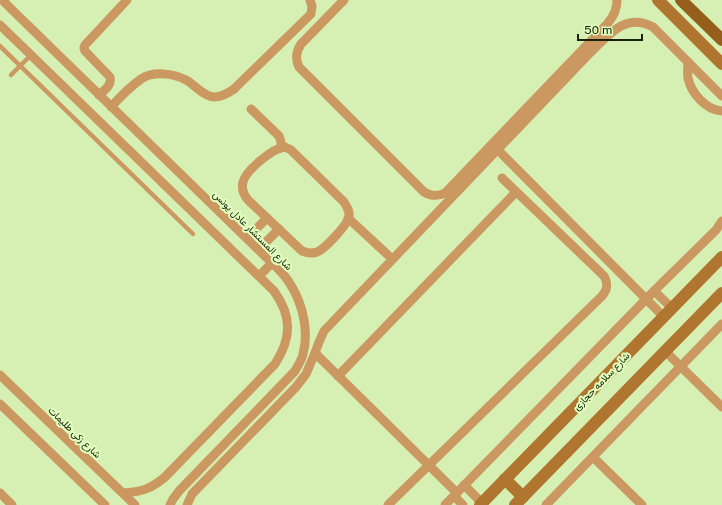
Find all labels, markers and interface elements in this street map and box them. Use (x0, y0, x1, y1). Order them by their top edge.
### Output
scale bar (578, 16, 642, 42)
text: 50 m (584, 23, 612, 37)
street label: شارع المستشار عادل يونس (210, 188, 295, 273)
street label: شارع سلامه حجازى (570, 349, 633, 413)
street label: شارع زكى طليمات (45, 404, 104, 461)

